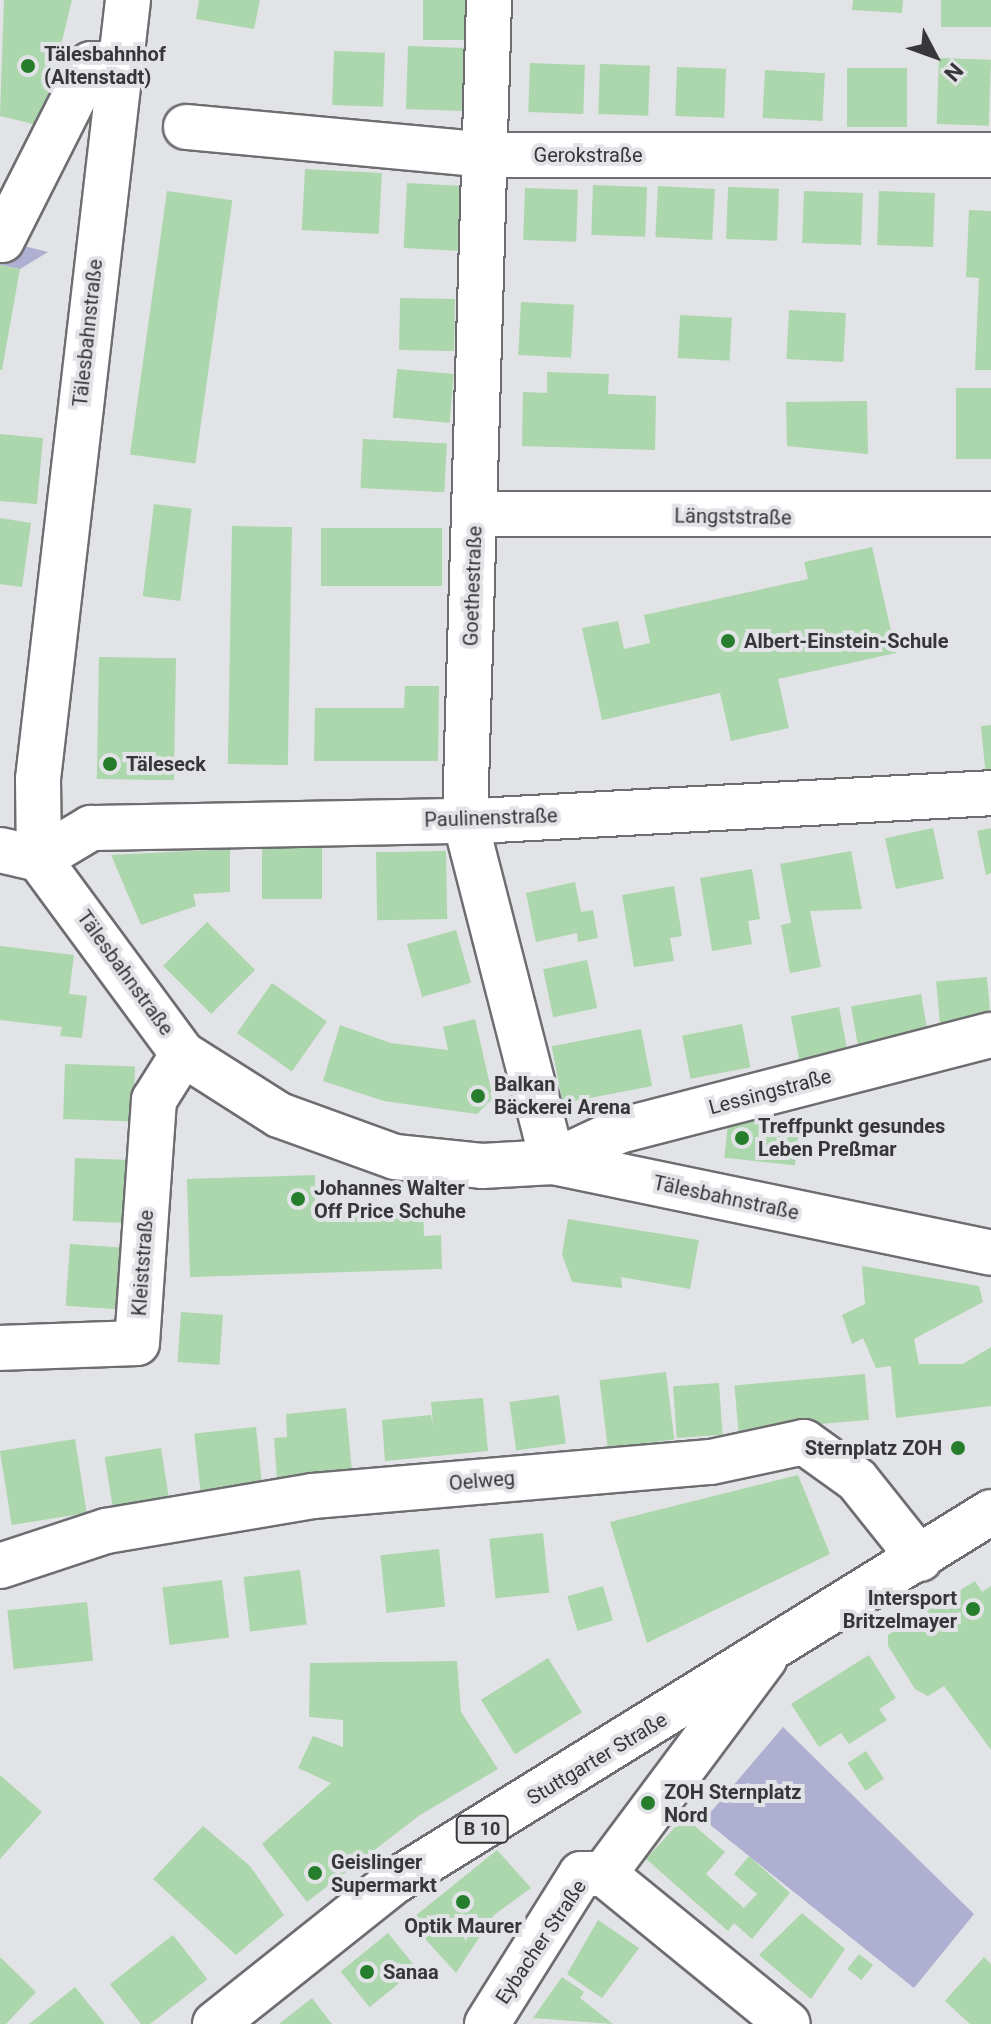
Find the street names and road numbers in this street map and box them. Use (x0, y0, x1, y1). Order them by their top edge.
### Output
street label: Gerokstraße (534, 143, 642, 167)
street label: Tälesbahnstraße (68, 258, 108, 408)
street label: Längststraße (674, 504, 792, 530)
street label: Goethestraße (459, 525, 487, 647)
street label: Paulinenstraße (424, 804, 558, 832)
street label: Tälesbahnstraße (72, 906, 178, 1040)
street label: Lessingstraße (706, 1064, 834, 1120)
street label: Tälesbahnstraße (651, 1171, 801, 1225)
street label: Kleiststraße (127, 1209, 159, 1317)
street label: Oelweg (448, 1466, 516, 1496)
street label: Stuttgarter Straße (523, 1708, 671, 1810)
road number: B 10 (454, 1815, 510, 1843)
street label: Eybacher Straße (491, 1875, 591, 2009)

